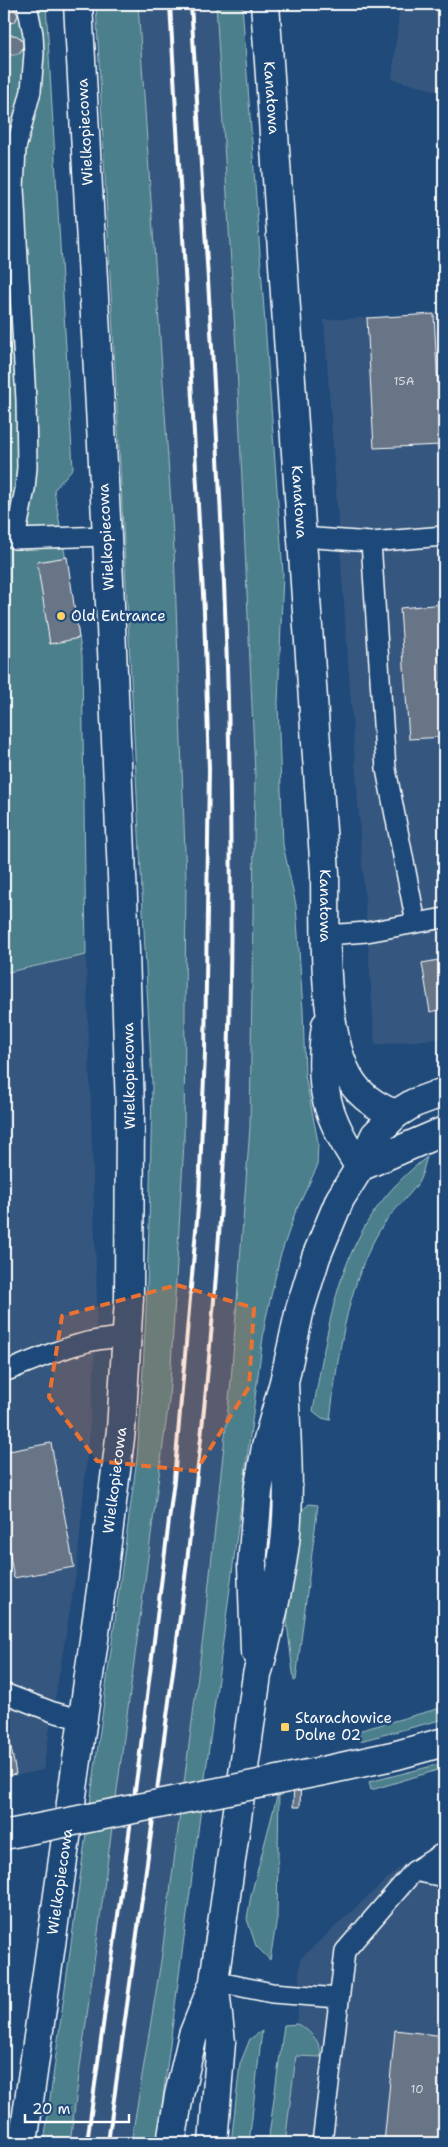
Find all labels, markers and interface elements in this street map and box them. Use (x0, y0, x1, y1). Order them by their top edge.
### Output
street label: Kanałowa (259, 61, 284, 136)
street label: Wielkopiecowa (72, 77, 98, 186)
house number: 15A (394, 373, 415, 389)
street label: Kanałowa (287, 465, 312, 540)
street label: Wielkopiecowa (93, 482, 119, 591)
place label: Old Entrance (71, 606, 166, 626)
marker: Old Entrance (55, 610, 67, 622)
street label: Kanałowa (315, 869, 336, 943)
street label: Wielkopiecowa (118, 1022, 140, 1130)
street label: Wielkopiecowa (98, 1425, 131, 1535)
place label: Starachowice Dolne 02 (295, 1708, 392, 1745)
marker: Starachowice Dolne 02 (279, 1721, 291, 1733)
street label: Wielkopiecowa (42, 1826, 77, 1936)
house number: 10 (410, 2081, 424, 2097)
scale bar (25, 2092, 129, 2124)
text: 20 m (32, 2099, 71, 2119)

